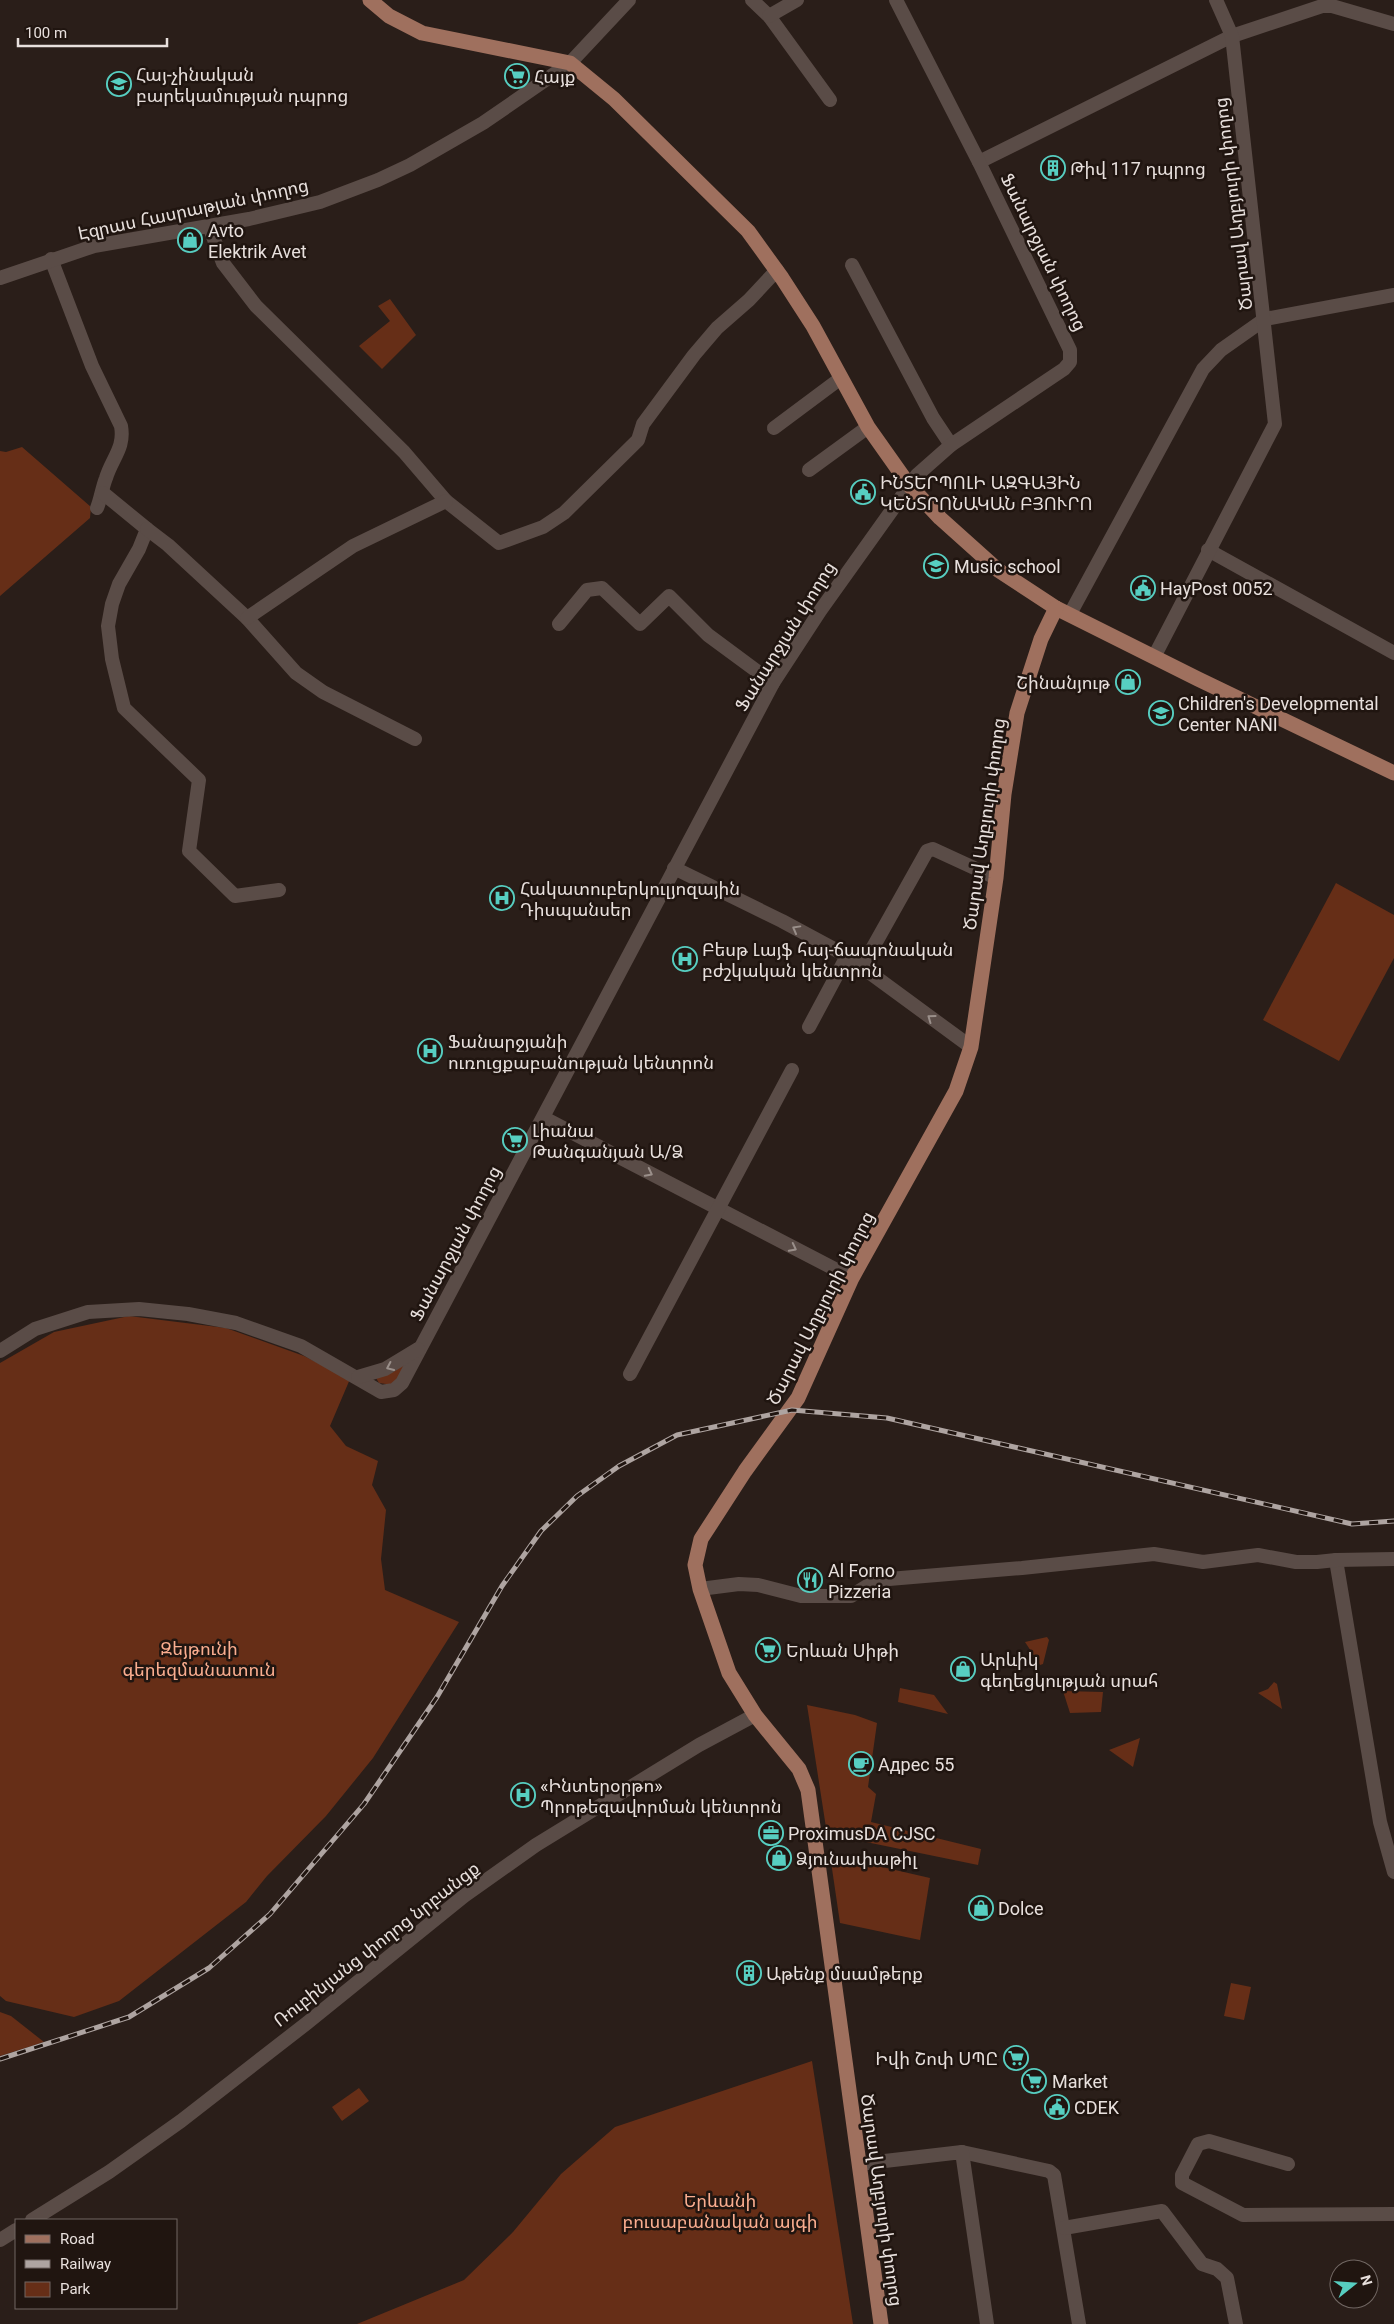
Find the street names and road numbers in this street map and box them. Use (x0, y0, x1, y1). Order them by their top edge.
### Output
street label: Ծարավ Աղբյուրի փողոց (1210, 96, 1256, 312)
street label: Ֆանարջյան փողոց (997, 170, 1091, 334)
street label: Էզրաս Հասրաթյան փողոց (76, 174, 310, 244)
street label: Ֆանարջյան փողոց (730, 557, 840, 715)
street label: Ծարավ Աղբյուրի փողոց (959, 716, 1009, 932)
street label: Ֆանարջյան փողոց (405, 1162, 505, 1324)
street label: Ծարավ Աղբյուրի փողոց (762, 1208, 878, 1408)
street label: Ռուբինյանց փողոց նրբանցք (269, 1857, 483, 2031)
street label: Ծարավ Աղբյուրի փողոց (857, 2092, 907, 2308)

